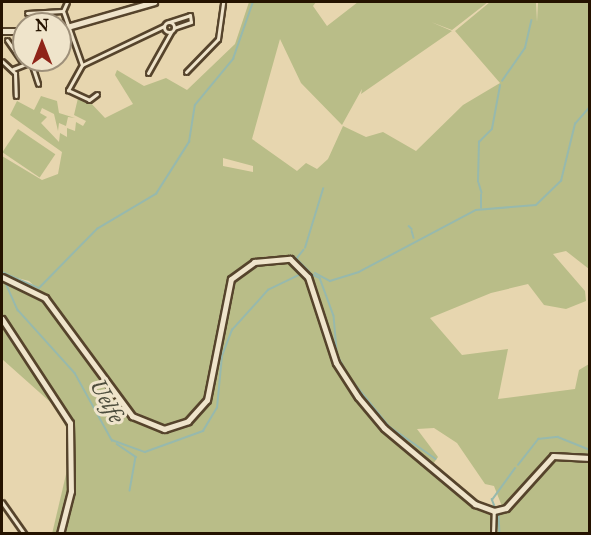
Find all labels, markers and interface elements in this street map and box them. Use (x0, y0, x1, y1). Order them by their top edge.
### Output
north arrow (12, 12, 72, 72)
text: N (35, 16, 49, 35)
water label: Uelfe (84, 374, 130, 428)

